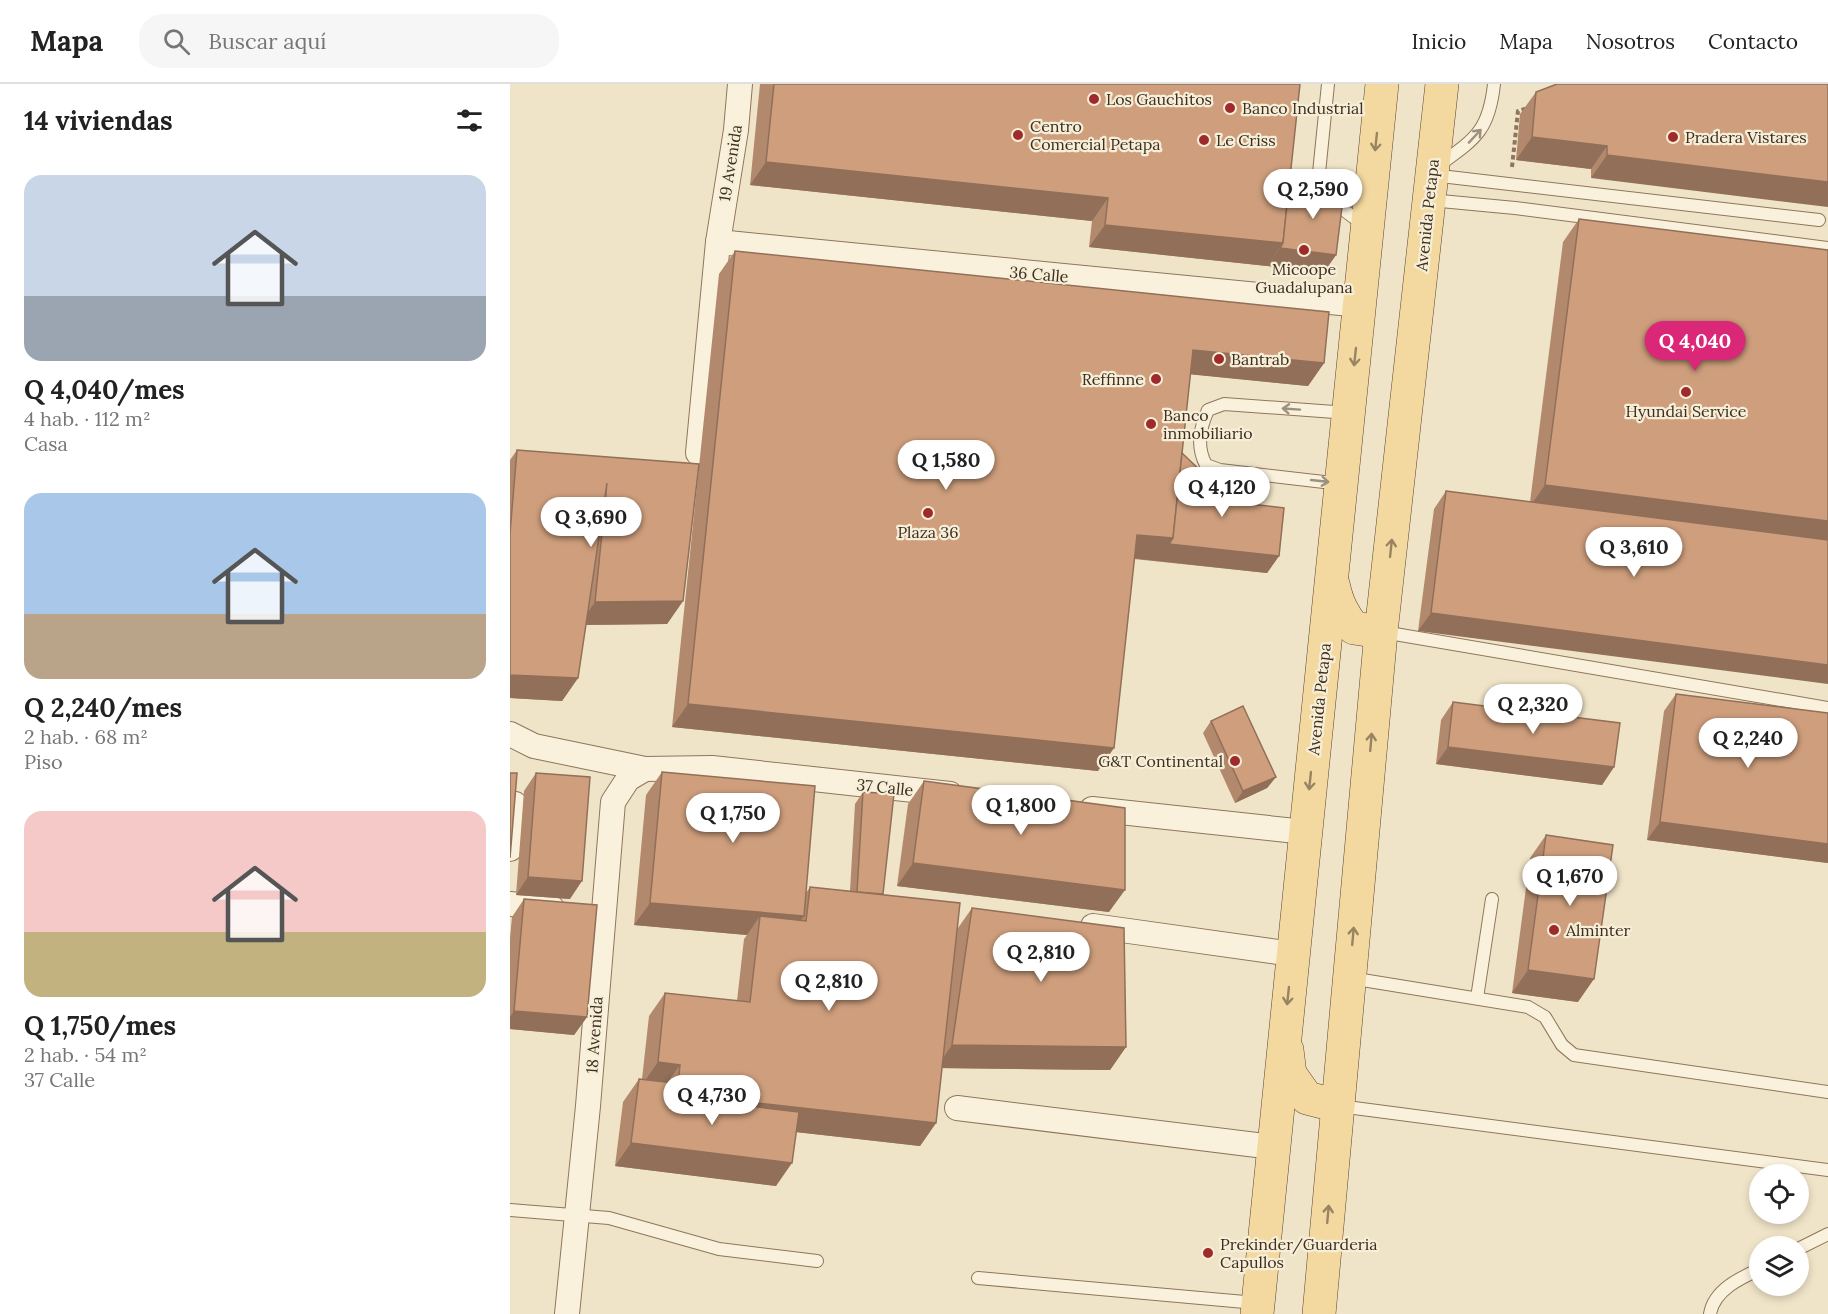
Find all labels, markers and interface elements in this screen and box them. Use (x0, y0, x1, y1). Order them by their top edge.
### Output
search box (139, 14, 559, 68)
text: Mapa (30, 23, 103, 59)
icon: search (160, 25, 193, 58)
text: Buscar aquí (208, 27, 327, 55)
text: Inicio (1411, 28, 1466, 55)
text: Mapa (1499, 28, 1553, 55)
text: Nosotros (1586, 28, 1675, 55)
text: Contacto (1708, 28, 1798, 55)
place label: Los Gauchitos (1106, 89, 1212, 109)
marker: Los Gauchitos (1087, 92, 1101, 106)
place label: Banco Industrial (1242, 98, 1364, 118)
marker: Banco Industrial (1223, 101, 1237, 115)
text: 14 viviendas (24, 104, 173, 137)
icon: filters (453, 104, 486, 137)
place label: Centro Comercial Petapa (1030, 116, 1161, 154)
street label: 19 Avenida (714, 123, 746, 203)
place label: Pradera Vistares (1685, 127, 1807, 147)
marker: Centro Comercial Petapa (1011, 128, 1025, 142)
one-way arrow (1468, 128, 1482, 143)
place label: Le Criss (1216, 130, 1276, 150)
marker: Pradera Vistares (1666, 130, 1680, 144)
one-way arrow (1370, 132, 1381, 152)
marker: Le Criss (1197, 133, 1211, 147)
street label: Avenida Petapa (1411, 158, 1443, 273)
pin: Q 2,590 (1258, 169, 1368, 220)
text: Q 2,590 (1277, 176, 1349, 201)
icon: home (201, 214, 309, 322)
marker: Micoope Guadalupana (1297, 243, 1311, 257)
place label: Micoope Guadalupana (1255, 259, 1353, 297)
street label: 36 Calle (1009, 261, 1070, 287)
pin: Q 4,040 (1640, 321, 1750, 372)
text: Q 4,040 (1659, 328, 1731, 353)
one-way arrow (1349, 347, 1360, 367)
place label: Bantrab (1231, 349, 1289, 369)
marker: Bantrab (1212, 352, 1226, 366)
place label: Reffinne (1082, 369, 1144, 389)
marker: Reffinne (1149, 372, 1163, 386)
text: Q 4,040/mes (24, 373, 185, 406)
marker: Hyundai Service (1679, 385, 1693, 399)
place label: Hyundai Service (1626, 401, 1747, 421)
one-way arrow (1281, 403, 1301, 414)
place label: Banco inmobiliario (1163, 405, 1253, 443)
text: 4 hab. · 112 m² (24, 406, 151, 431)
marker: Banco inmobiliario (1144, 417, 1158, 431)
text: Casa (24, 431, 68, 456)
pin: Q 1,580 (891, 440, 1001, 491)
text: Q 1,580 (912, 447, 980, 472)
pin: Q 4,120 (1167, 467, 1277, 518)
text: Q 4,120 (1188, 474, 1256, 499)
one-way arrow (1310, 476, 1330, 487)
pin: Q 3,690 (536, 497, 646, 548)
text: Q 3,690 (555, 504, 627, 529)
marker: Plaza 36 (921, 506, 935, 520)
place label: Plaza 36 (897, 522, 959, 542)
pin: Q 3,610 (1579, 527, 1689, 578)
icon: home (201, 532, 309, 640)
text: Q 3,610 (1599, 534, 1669, 559)
one-way arrow (1385, 538, 1396, 558)
street label: Avenida Petapa (1303, 642, 1335, 757)
pin: Q 2,320 (1478, 684, 1588, 735)
text: Q 2,240/mes (24, 691, 182, 724)
text: Q 2,320 (1498, 691, 1568, 716)
pin: Q 2,240 (1693, 718, 1803, 769)
text: 2 hab. · 68 m² (24, 724, 148, 749)
text: Q 2,240 (1713, 725, 1783, 750)
one-way arrow (1366, 732, 1377, 752)
text: Piso (24, 749, 63, 774)
place label: G&T Continental (1098, 751, 1223, 771)
marker: G&T Continental (1228, 754, 1242, 768)
one-way arrow (1304, 770, 1315, 790)
street label: 37 Calle (856, 774, 915, 800)
pin: Q 1,800 (966, 785, 1076, 836)
text: Q 1,800 (986, 792, 1056, 817)
pin: Q 1,750 (678, 793, 788, 844)
text: Q 1,750 (700, 800, 766, 825)
icon: home (201, 850, 309, 958)
pin: Q 1,670 (1515, 856, 1625, 907)
text: Q 1,670 (1536, 863, 1604, 888)
place label: Alminter (1565, 920, 1631, 940)
marker: Alminter (1547, 923, 1561, 937)
one-way arrow (1348, 927, 1359, 947)
pin: Q 2,810 (986, 932, 1096, 983)
text: Q 2,810 (1007, 939, 1075, 964)
pin: Q 2,810 (774, 961, 884, 1012)
text: Q 2,810 (795, 968, 863, 993)
one-way arrow (1283, 985, 1294, 1005)
street label: 18 Avenida (581, 996, 607, 1074)
text: Q 1,750/mes (24, 1009, 176, 1042)
text: 2 hab. · 54 m² (24, 1042, 147, 1067)
text: 37 Calle (24, 1067, 95, 1092)
pin: Q 4,730 (657, 1075, 767, 1126)
text: Q 4,730 (677, 1082, 747, 1107)
map controls (1749, 1164, 1809, 1296)
button: locate (1749, 1164, 1809, 1224)
one-way arrow (1323, 1204, 1334, 1224)
place label: Prekinder/Guarderia Capullos (1220, 1234, 1378, 1272)
button: layers (1749, 1236, 1809, 1296)
marker: Prekinder/Guarderia Capullos (1201, 1246, 1215, 1260)

